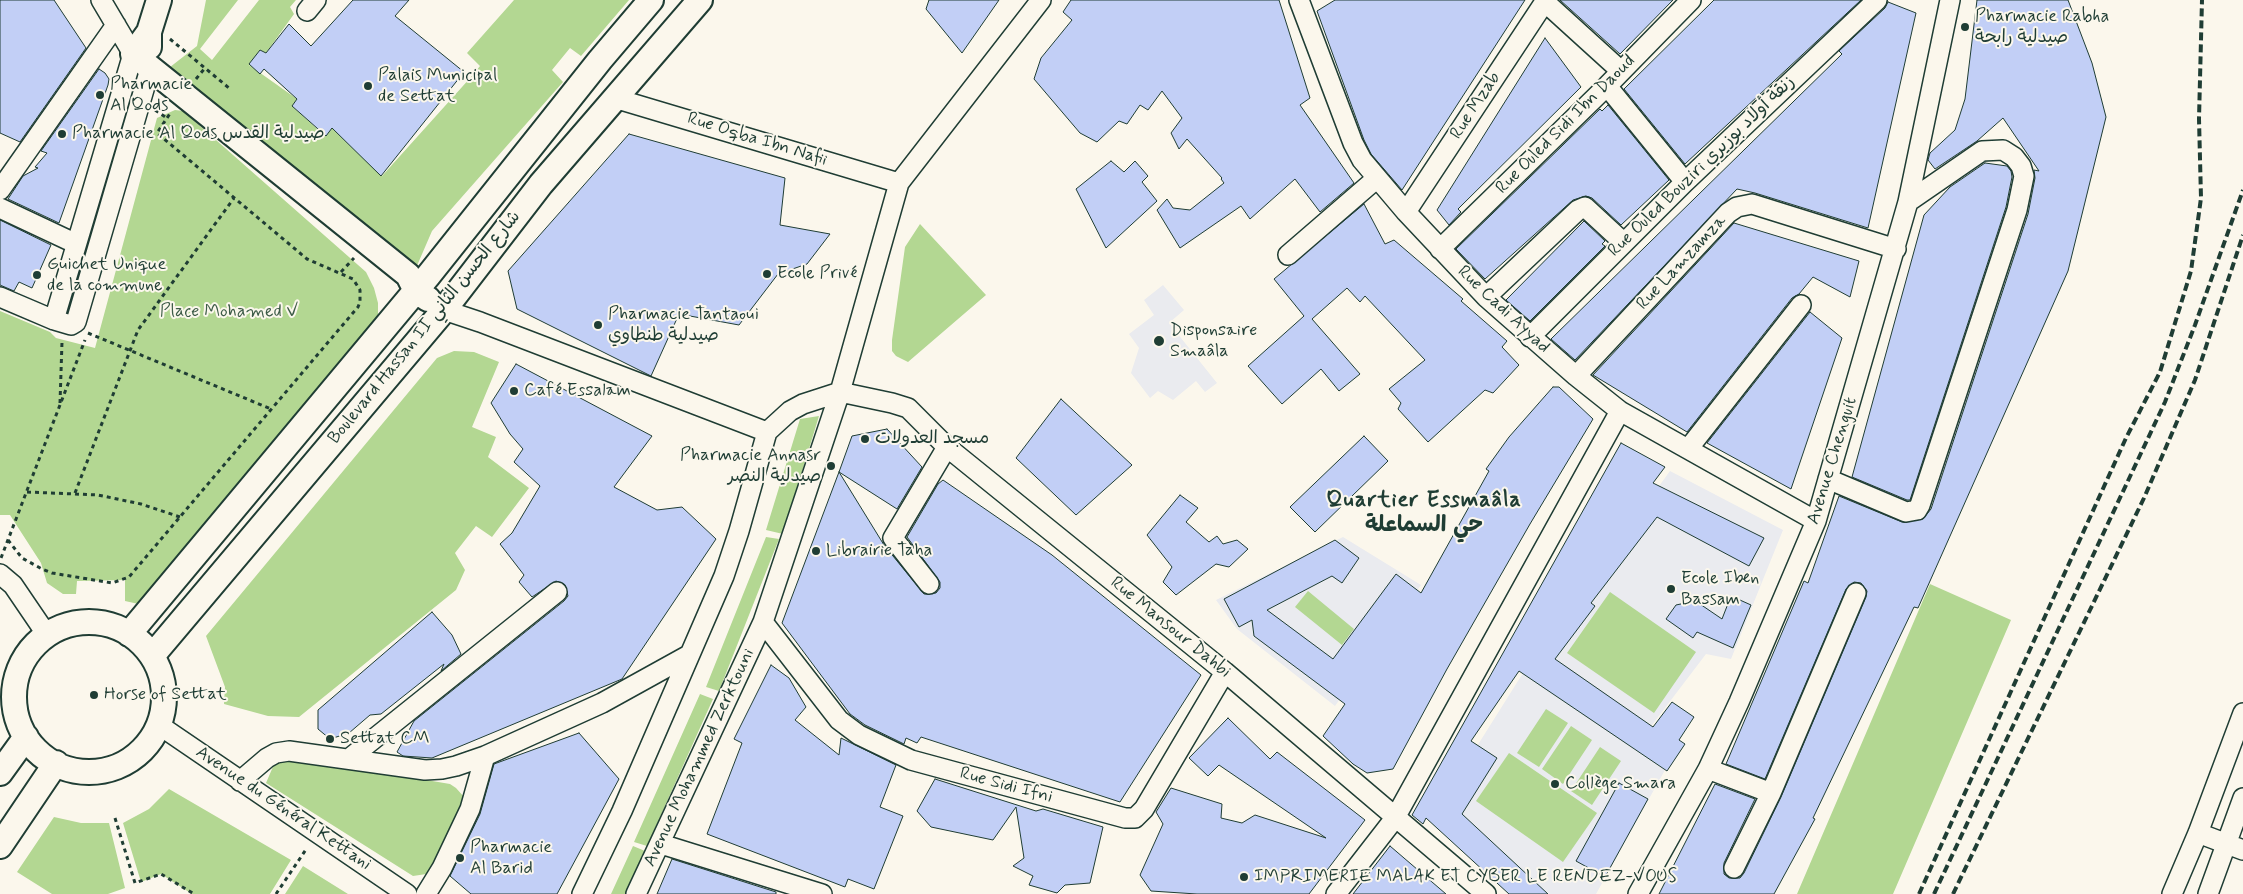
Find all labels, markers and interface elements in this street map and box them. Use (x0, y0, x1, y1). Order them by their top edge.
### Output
place label: Pharmacie Rabha صيدلية رابحة (1975, 6, 2109, 48)
marker: Pharmacie Rabha صيدلية رابحة (1959, 21, 1971, 33)
street label: Rue Ouled Sidi Ibn Daoud (1492, 51, 1640, 199)
place label: Palais Municipal de Settat (378, 65, 497, 108)
street label: Rue Mzab (1446, 68, 1506, 144)
street label: Rue Ouled Bouziri زنقة أولاد بوزيري (1604, 72, 1800, 262)
place label: Pharmacie Al Qods (110, 74, 192, 116)
marker: Palais Municipal de Settat (362, 80, 374, 92)
marker: Pharmacie Al Qods (94, 89, 106, 101)
street label: Rue Oqba Ibn Nafii (684, 108, 830, 172)
place label: Pharmacie Al Qods صيدلية القدس (72, 123, 325, 145)
marker: Pharmacie Al Qods صيدلية القدس (56, 128, 68, 140)
street label: Boulevard Hassan II شارع الحسن الثاني (324, 207, 526, 449)
street label: Rue Lamzamza (1633, 211, 1731, 315)
place label: Guichet Unique de la commune (47, 254, 166, 296)
street label: Rue Cadi Ayyad (1452, 262, 1554, 358)
place label: Ecole Privé (777, 263, 857, 285)
marker: Ecole Privé (761, 268, 773, 280)
marker: Guichet Unique de la commune (31, 269, 43, 281)
park label: Place Mohamed V (160, 301, 298, 323)
place label: Pharmacie Tantaoui صيدلية طنطاوي (608, 304, 759, 346)
marker: Pharmacie Tantaoui صيدلية طنطاوي (592, 319, 604, 331)
place label: Disponsaire Smaâla (1170, 320, 1257, 362)
marker: Disponsaire Smaâla (1152, 334, 1166, 348)
place label: Café Essalam (524, 380, 631, 402)
marker: Café Essalam (508, 385, 520, 397)
street label: Avenue Chenguit (1803, 395, 1863, 527)
place label: مسجد العدولات (875, 428, 989, 450)
marker: مسجد العدولات (859, 433, 871, 445)
place label: Pharmacie Annasr صيدلية النصر (680, 445, 821, 488)
marker: Pharmacie Annasr صيدلية النصر (825, 460, 837, 472)
district label: Quartier Essmaâla حي السماعلة (1323, 488, 1525, 540)
place label: Librairie Taha (826, 540, 932, 562)
marker: Librairie Taha (810, 545, 822, 557)
place label: Ecole Iben Bassam (1681, 568, 1759, 610)
street label: Rue Mansour Dahbi (1105, 573, 1235, 683)
marker: Ecole Iben Bassam (1665, 583, 1677, 595)
street label: Avenue Mohammed Zerktouni (640, 645, 760, 871)
place label: Horse of Settat (104, 684, 227, 706)
marker: Horse of Settat (88, 689, 100, 701)
place label: Settat CM (340, 728, 430, 750)
marker: Settat CM (324, 733, 336, 745)
street label: Avenue du Général Kettani (191, 742, 375, 876)
street label: Rue Sidi Ifni (957, 763, 1055, 809)
place label: Collège Smara (1565, 773, 1676, 795)
marker: Collège Smara (1549, 778, 1561, 790)
place label: Pharmacie Al Barid (470, 837, 552, 880)
marker: Pharmacie Al Barid (454, 852, 466, 864)
place label: IMPRIMERIE MALAK ET CYBER LE RENDEZ-VOUS (1254, 866, 1677, 888)
marker: IMPRIMERIE MALAK ET CYBER LE RENDEZ-VOUS (1238, 871, 1250, 883)

